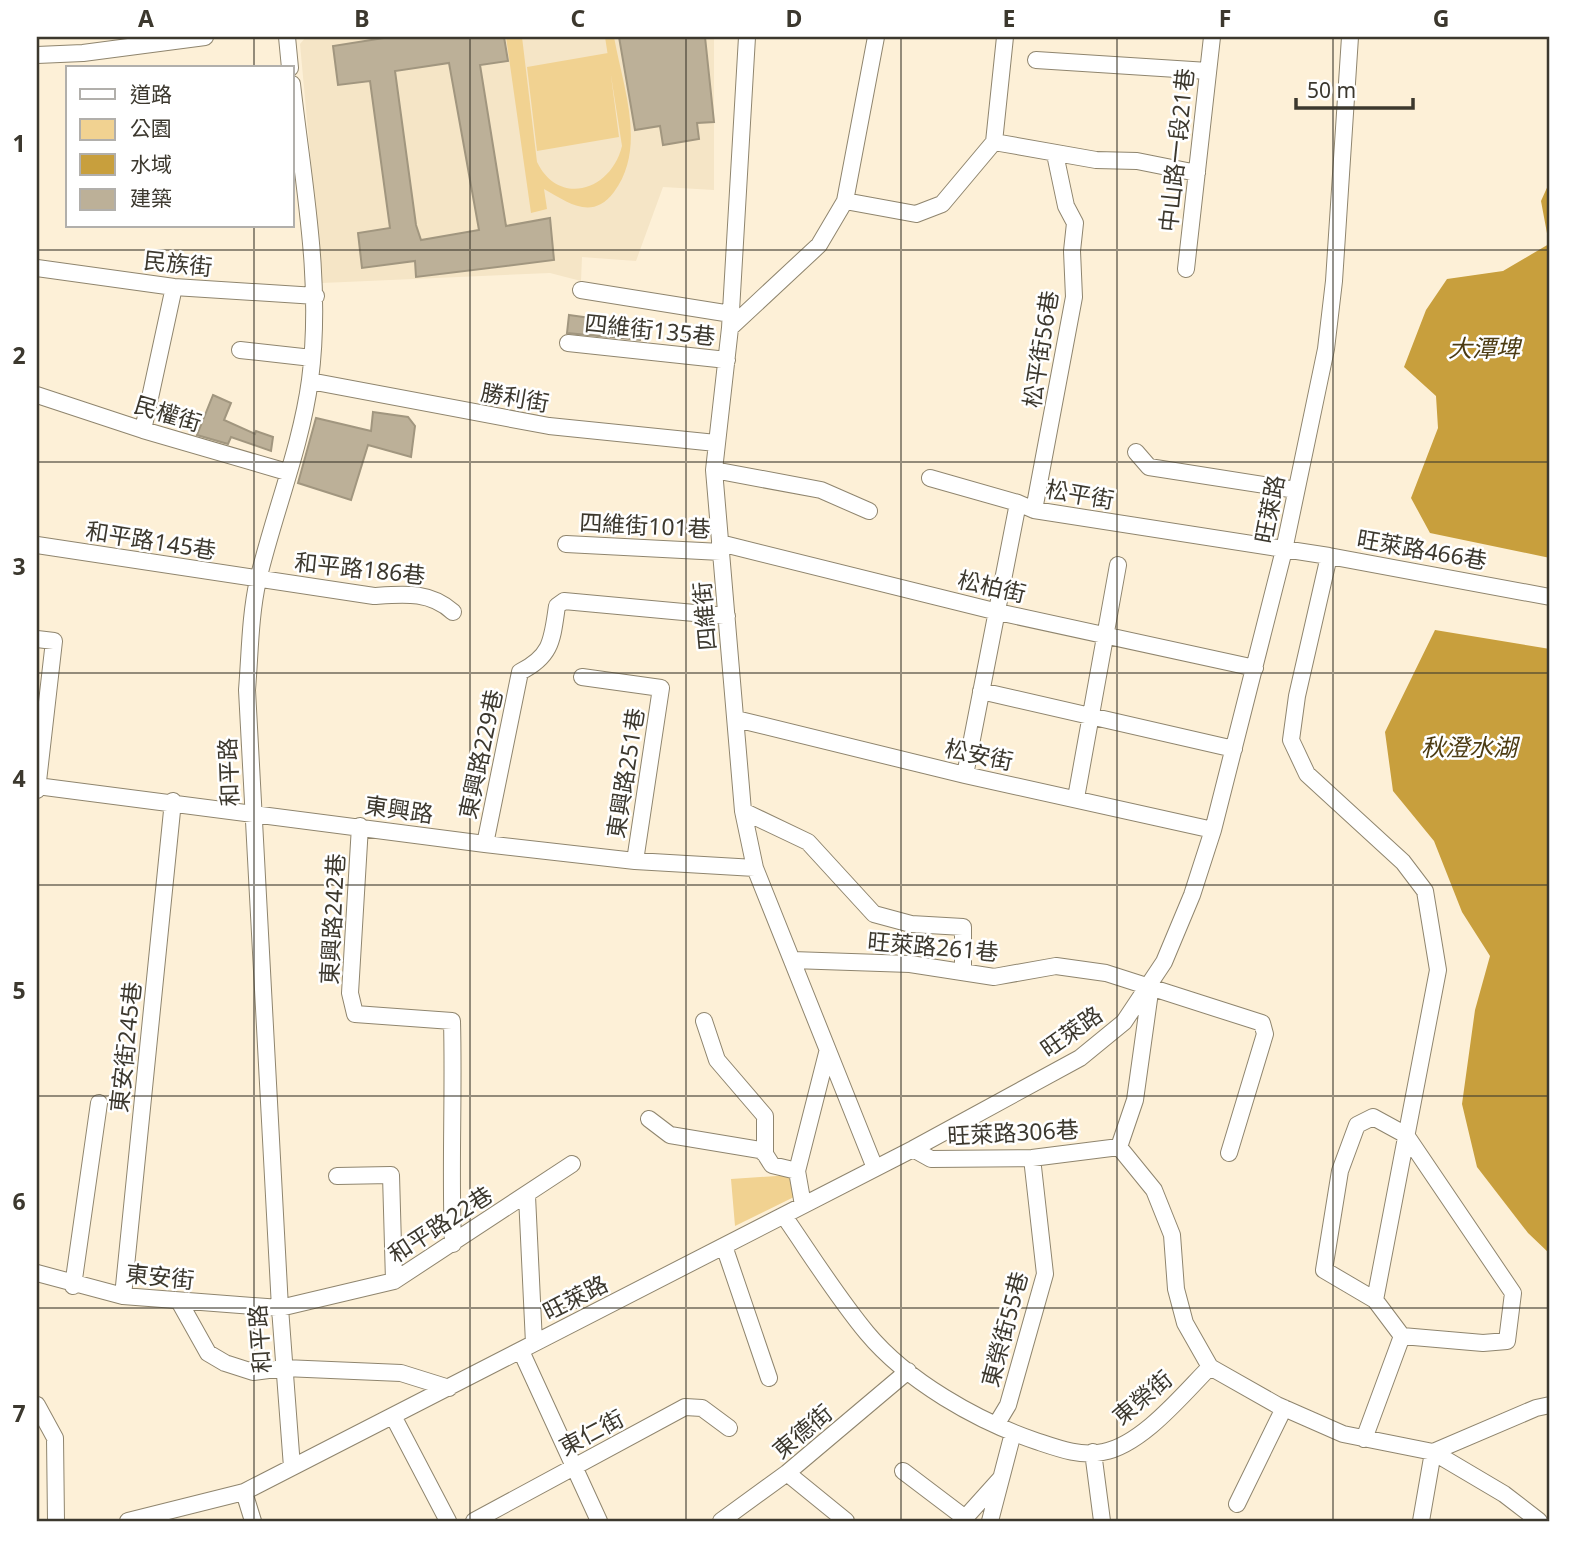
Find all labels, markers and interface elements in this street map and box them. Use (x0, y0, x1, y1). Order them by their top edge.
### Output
text: A (138, 2, 154, 34)
text: B (354, 2, 370, 34)
text: C (571, 2, 586, 34)
text: D (786, 2, 802, 34)
text: E (1003, 2, 1015, 34)
text: F (1219, 2, 1231, 34)
text: G (1433, 2, 1449, 34)
legend (66, 66, 294, 228)
scale bar (1296, 66, 1414, 110)
street label: 中山路一段21巷 (1151, 67, 1201, 233)
text: 50 m (1307, 76, 1356, 104)
text: 道路 (130, 80, 172, 108)
text: 公園 (130, 114, 172, 142)
text: 1 (12, 127, 26, 159)
text: 水域 (130, 150, 172, 178)
text: 建築 (130, 184, 172, 212)
street label: 民族街 (142, 243, 214, 283)
street label: 松平街56巷 (1015, 288, 1065, 410)
street label: 四維街135巷 (583, 306, 717, 352)
water label: 大潭埤 (1448, 331, 1523, 364)
text: 2 (12, 339, 26, 371)
street label: 勝利街 (478, 375, 552, 419)
street label: 民權街 (130, 388, 206, 438)
street label: 松平街 (1043, 472, 1117, 516)
street label: 旺萊路 (1247, 472, 1291, 546)
street label: 四維街101巷 (579, 506, 711, 544)
street label: 和平路145巷 (84, 514, 218, 566)
street label: 旺萊路466巷 (1354, 522, 1490, 576)
street label: 和平路186巷 (293, 545, 427, 591)
text: 3 (12, 550, 26, 582)
street label: 松柏街 (955, 563, 1029, 609)
street label: 四維街 (685, 580, 723, 652)
street label: 東興路229巷 (451, 686, 509, 822)
street label: 東興路251巷 (599, 706, 651, 840)
water label: 秋澄水湖 (1421, 730, 1521, 763)
street label: 松安街 (942, 731, 1016, 777)
street label: 和平路 (211, 737, 245, 807)
text: 4 (12, 762, 26, 794)
street label: 東興路 (363, 788, 435, 830)
street label: 東興路242巷 (313, 853, 351, 985)
street label: 旺萊路261巷 (866, 924, 1000, 968)
text: 5 (12, 974, 26, 1006)
street label: 東安街245巷 (102, 980, 148, 1114)
street label: 旺萊路 (1034, 998, 1108, 1064)
street label: 旺萊路306巷 (947, 1113, 1079, 1151)
street label: 和平路22巷 (382, 1178, 498, 1270)
text: 6 (12, 1185, 26, 1217)
street label: 東安街 (124, 1256, 196, 1296)
street label: 旺萊路 (537, 1267, 613, 1327)
street label: 東榮街55巷 (973, 1268, 1035, 1390)
street label: 和平路 (241, 1303, 277, 1375)
street label: 東榮街 (1105, 1363, 1179, 1431)
text: 7 (12, 1397, 26, 1429)
street label: 東德街 (765, 1397, 839, 1465)
street label: 東仁街 (553, 1402, 629, 1462)

